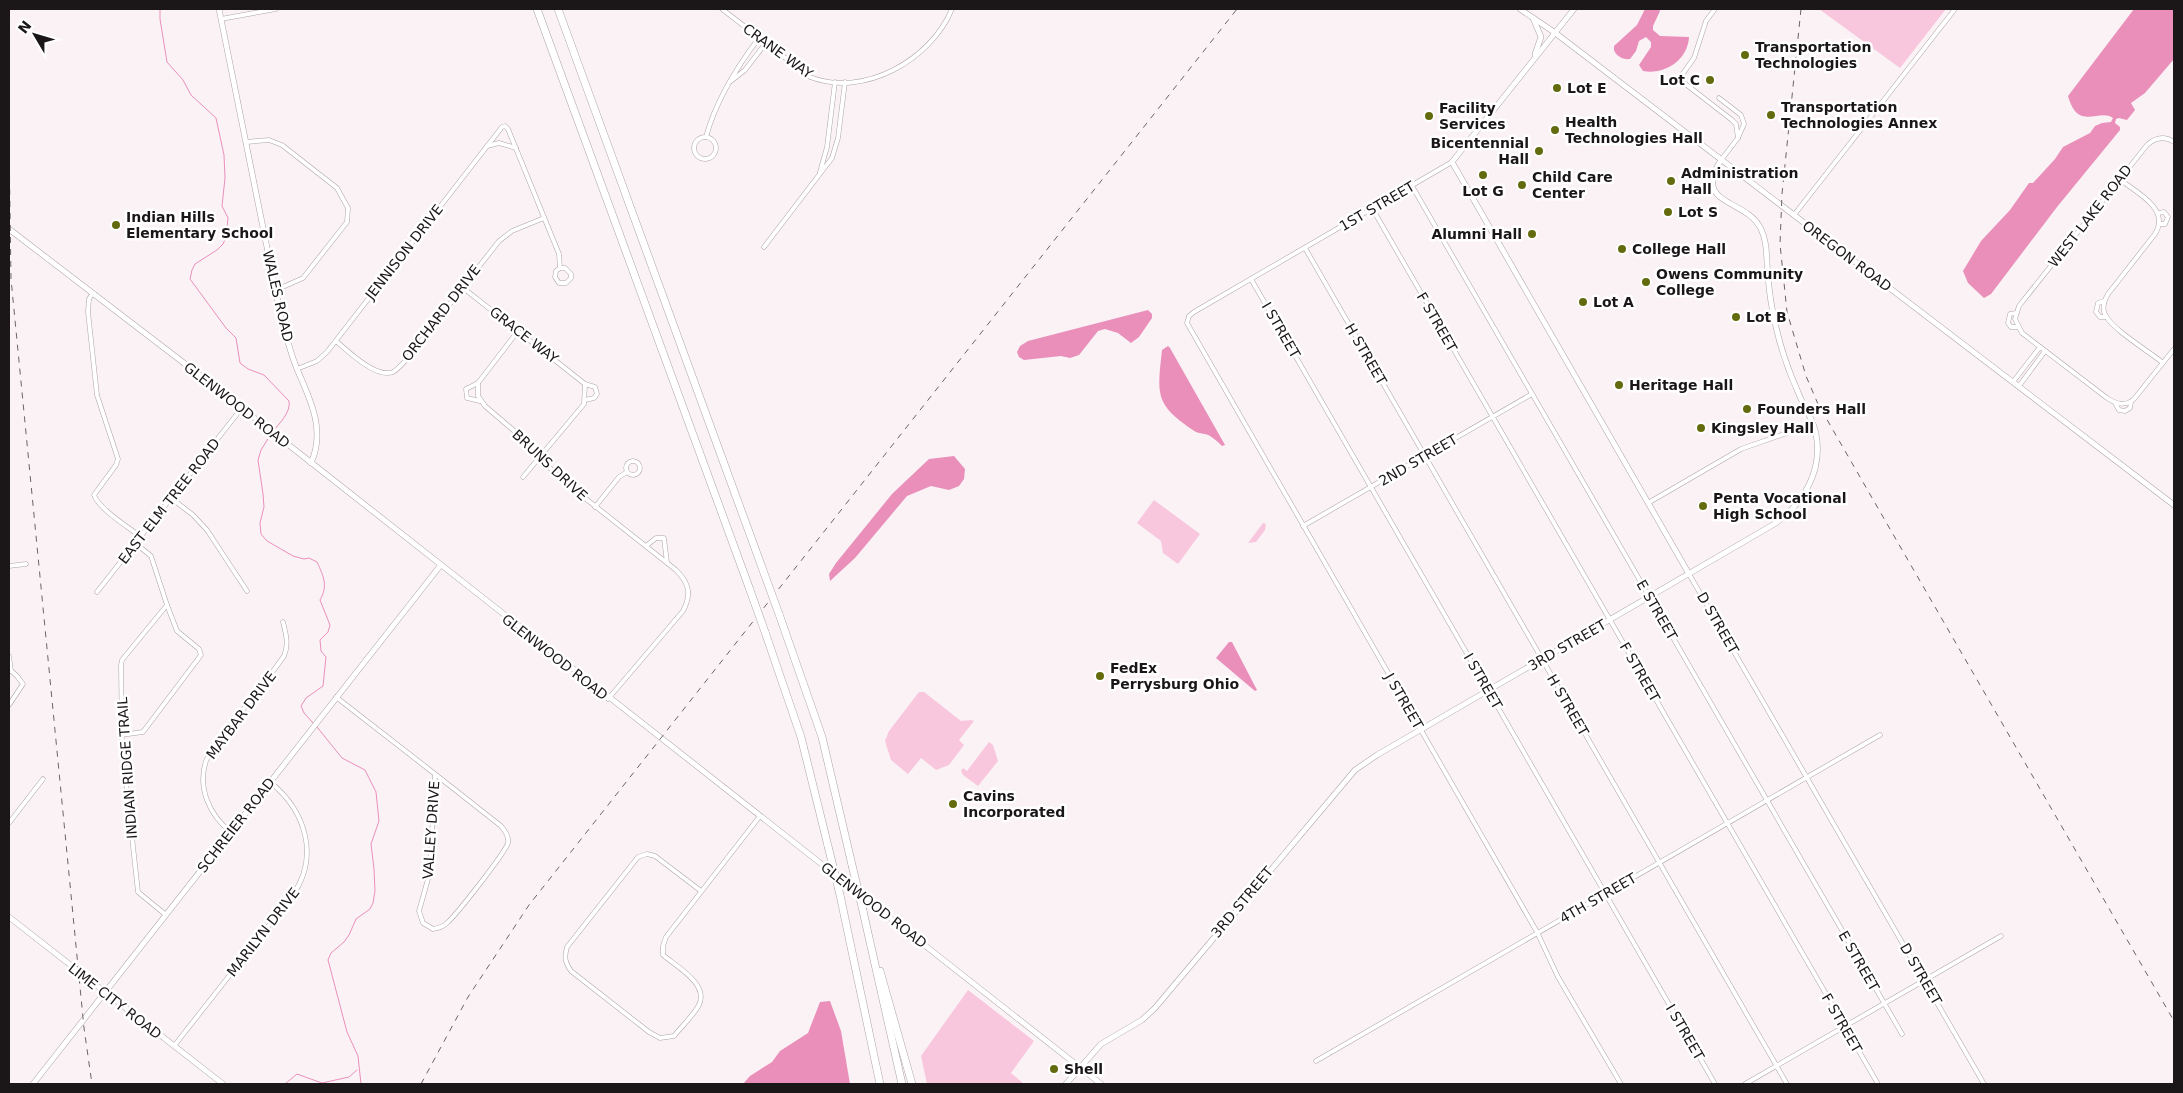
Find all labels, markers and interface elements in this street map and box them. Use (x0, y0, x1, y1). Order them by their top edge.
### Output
north arrow (10, 10, 60, 60)
text: N (15, 17, 35, 37)
street label: CRANE WAY (740, 20, 816, 82)
place label: Transportation Technologies (1755, 39, 1871, 71)
marker: Transportation Technologies (1739, 49, 1751, 61)
place label: Lot C (1660, 72, 1700, 88)
marker: Lot C (1704, 74, 1716, 86)
place label: Lot E (1567, 80, 1607, 96)
marker: Lot E (1551, 82, 1563, 94)
place label: Transportation Technologies Annex (1781, 99, 1937, 131)
place label: Facility Services (1439, 100, 1506, 132)
marker: Transportation Technologies Annex (1765, 109, 1777, 121)
marker: Facility Services (1423, 110, 1435, 122)
place label: Health Technologies Hall (1565, 114, 1703, 146)
marker: Health Technologies Hall (1549, 124, 1561, 136)
place label: Bicentennial Hall (1431, 135, 1529, 167)
marker: Bicentennial Hall (1533, 145, 1545, 157)
street label: WEST LAKE ROAD (2045, 162, 2135, 270)
place label: Administration Hall (1681, 165, 1798, 197)
marker: Lot G (1477, 169, 1489, 181)
place label: Child Care Center (1532, 169, 1613, 201)
marker: Administration Hall (1665, 175, 1677, 187)
street label: 1ST STREET (1337, 178, 1418, 234)
marker: Child Care Center (1516, 179, 1528, 191)
place label: Lot G (1462, 183, 1504, 199)
street label: JENNISON DRIVE (361, 201, 446, 303)
place label: Lot S (1678, 204, 1718, 220)
marker: Lot S (1662, 206, 1674, 218)
place label: Indian Hills Elementary School (126, 209, 273, 241)
street label: OREGON ROAD (1799, 217, 1895, 295)
marker: Indian Hills Elementary School (110, 219, 122, 231)
place label: Alumni Hall (1431, 226, 1522, 242)
marker: Alumni Hall (1526, 228, 1538, 240)
place label: College Hall (1632, 241, 1726, 257)
marker: College Hall (1616, 243, 1628, 255)
street label: WALES ROAD (260, 249, 296, 343)
street label: ORCHARD DRIVE (398, 262, 484, 364)
place label: Owens Community College (1656, 266, 1803, 298)
marker: Owens Community College (1640, 276, 1652, 288)
street label: F STREET (1414, 289, 1461, 355)
place label: Lot A (1593, 294, 1634, 310)
marker: Lot A (1577, 296, 1589, 308)
street label: I STREET (1259, 299, 1304, 361)
street label: GRACE WAY (487, 303, 562, 367)
place label: Lot B (1746, 309, 1787, 325)
marker: Lot B (1730, 311, 1742, 323)
street label: H STREET (1342, 320, 1390, 388)
street label: GLENWOOD ROAD (181, 359, 293, 451)
place label: Heritage Hall (1629, 377, 1733, 393)
marker: Heritage Hall (1613, 379, 1625, 391)
place label: Founders Hall (1757, 401, 1866, 417)
marker: Founders Hall (1741, 403, 1753, 415)
place label: Kingsley Hall (1711, 420, 1814, 436)
marker: Kingsley Hall (1695, 422, 1707, 434)
street label: BRUNS DRIVE (509, 426, 591, 504)
street label: 2ND STREET (1376, 431, 1460, 489)
street label: EAST ELM TREE ROAD (115, 435, 223, 567)
place label: Penta Vocational High School (1713, 490, 1847, 522)
marker: Penta Vocational High School (1697, 500, 1709, 512)
street label: E STREET (1633, 577, 1681, 643)
street label: D STREET (1694, 589, 1742, 657)
street label: GLENWOOD ROAD (499, 611, 611, 703)
street label: 3RD STREET (1525, 616, 1609, 674)
street label: F STREET (1617, 639, 1664, 705)
street label: I STREET (1461, 650, 1506, 712)
place label: FedEx Perrysburg Ohio (1110, 660, 1239, 692)
street label: MAYBAR DRIVE (203, 668, 279, 762)
street label: J STREET (1381, 669, 1427, 732)
marker: FedEx Perrysburg Ohio (1094, 670, 1106, 682)
street label: H STREET (1544, 671, 1592, 739)
street label: INDIAN RIDGE TRAIL (114, 696, 140, 839)
street label: SCHREIER ROAD (194, 774, 278, 876)
street label: VALLEY DRIVE (420, 780, 442, 880)
place label: Cavins Incorporated (963, 788, 1065, 820)
marker: Cavins Incorporated (947, 798, 959, 810)
street label: GLENWOOD ROAD (818, 859, 930, 951)
street label: 3RD STREET (1208, 863, 1276, 941)
street label: 4TH STREET (1557, 869, 1640, 926)
street label: MARILYN DRIVE (223, 885, 303, 979)
street label: E STREET (1835, 928, 1883, 994)
street label: D STREET (1897, 940, 1945, 1008)
street label: LIME CITY ROAD (65, 960, 165, 1042)
street label: F STREET (1819, 990, 1866, 1056)
street label: I STREET (1663, 1001, 1708, 1063)
place label: Shell (1064, 1061, 1103, 1077)
marker: Shell (1048, 1063, 1060, 1075)

